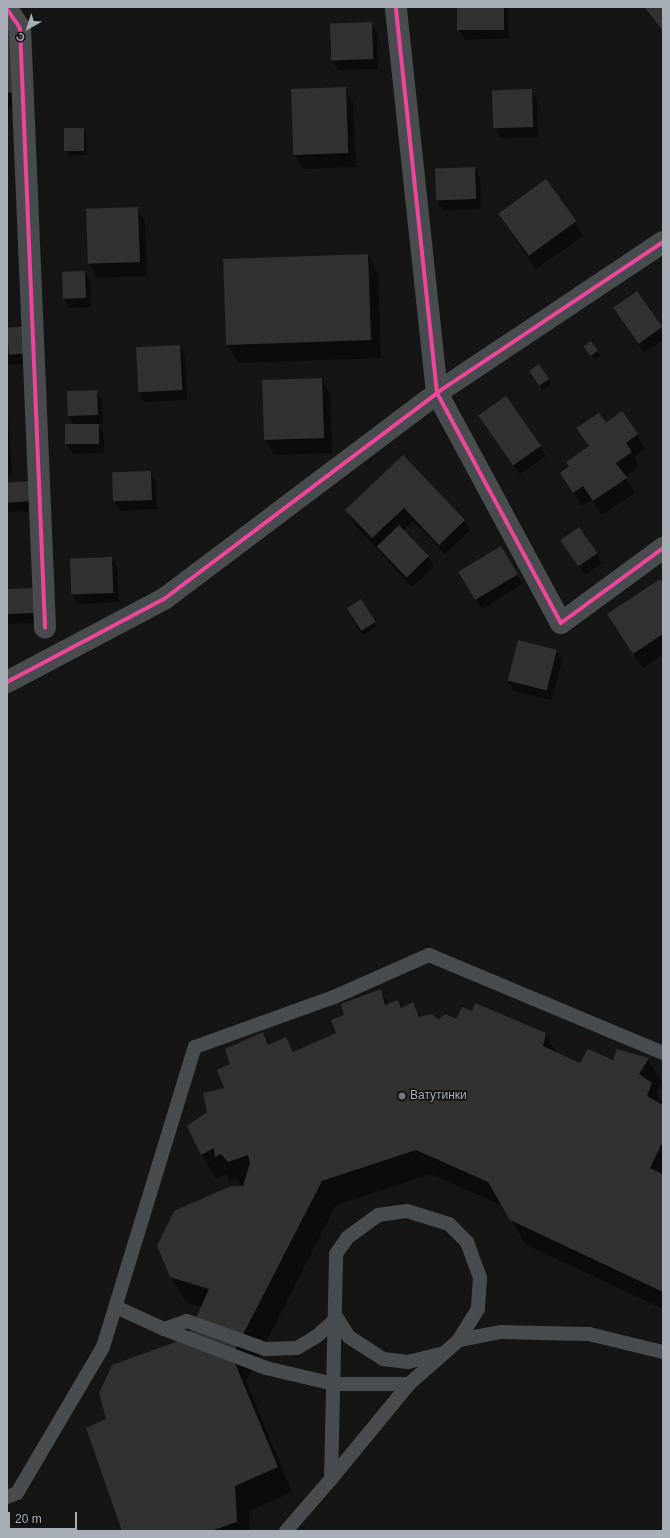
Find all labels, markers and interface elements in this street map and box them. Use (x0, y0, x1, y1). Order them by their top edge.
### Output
north arrow (8, 8, 48, 48)
text: С (14, 30, 27, 44)
place label: Ватутинки (410, 1089, 467, 1103)
marker: Ватутинки (397, 1091, 407, 1101)
scale bar (10, 1504, 79, 1530)
text: 20 m (15, 1512, 42, 1526)

